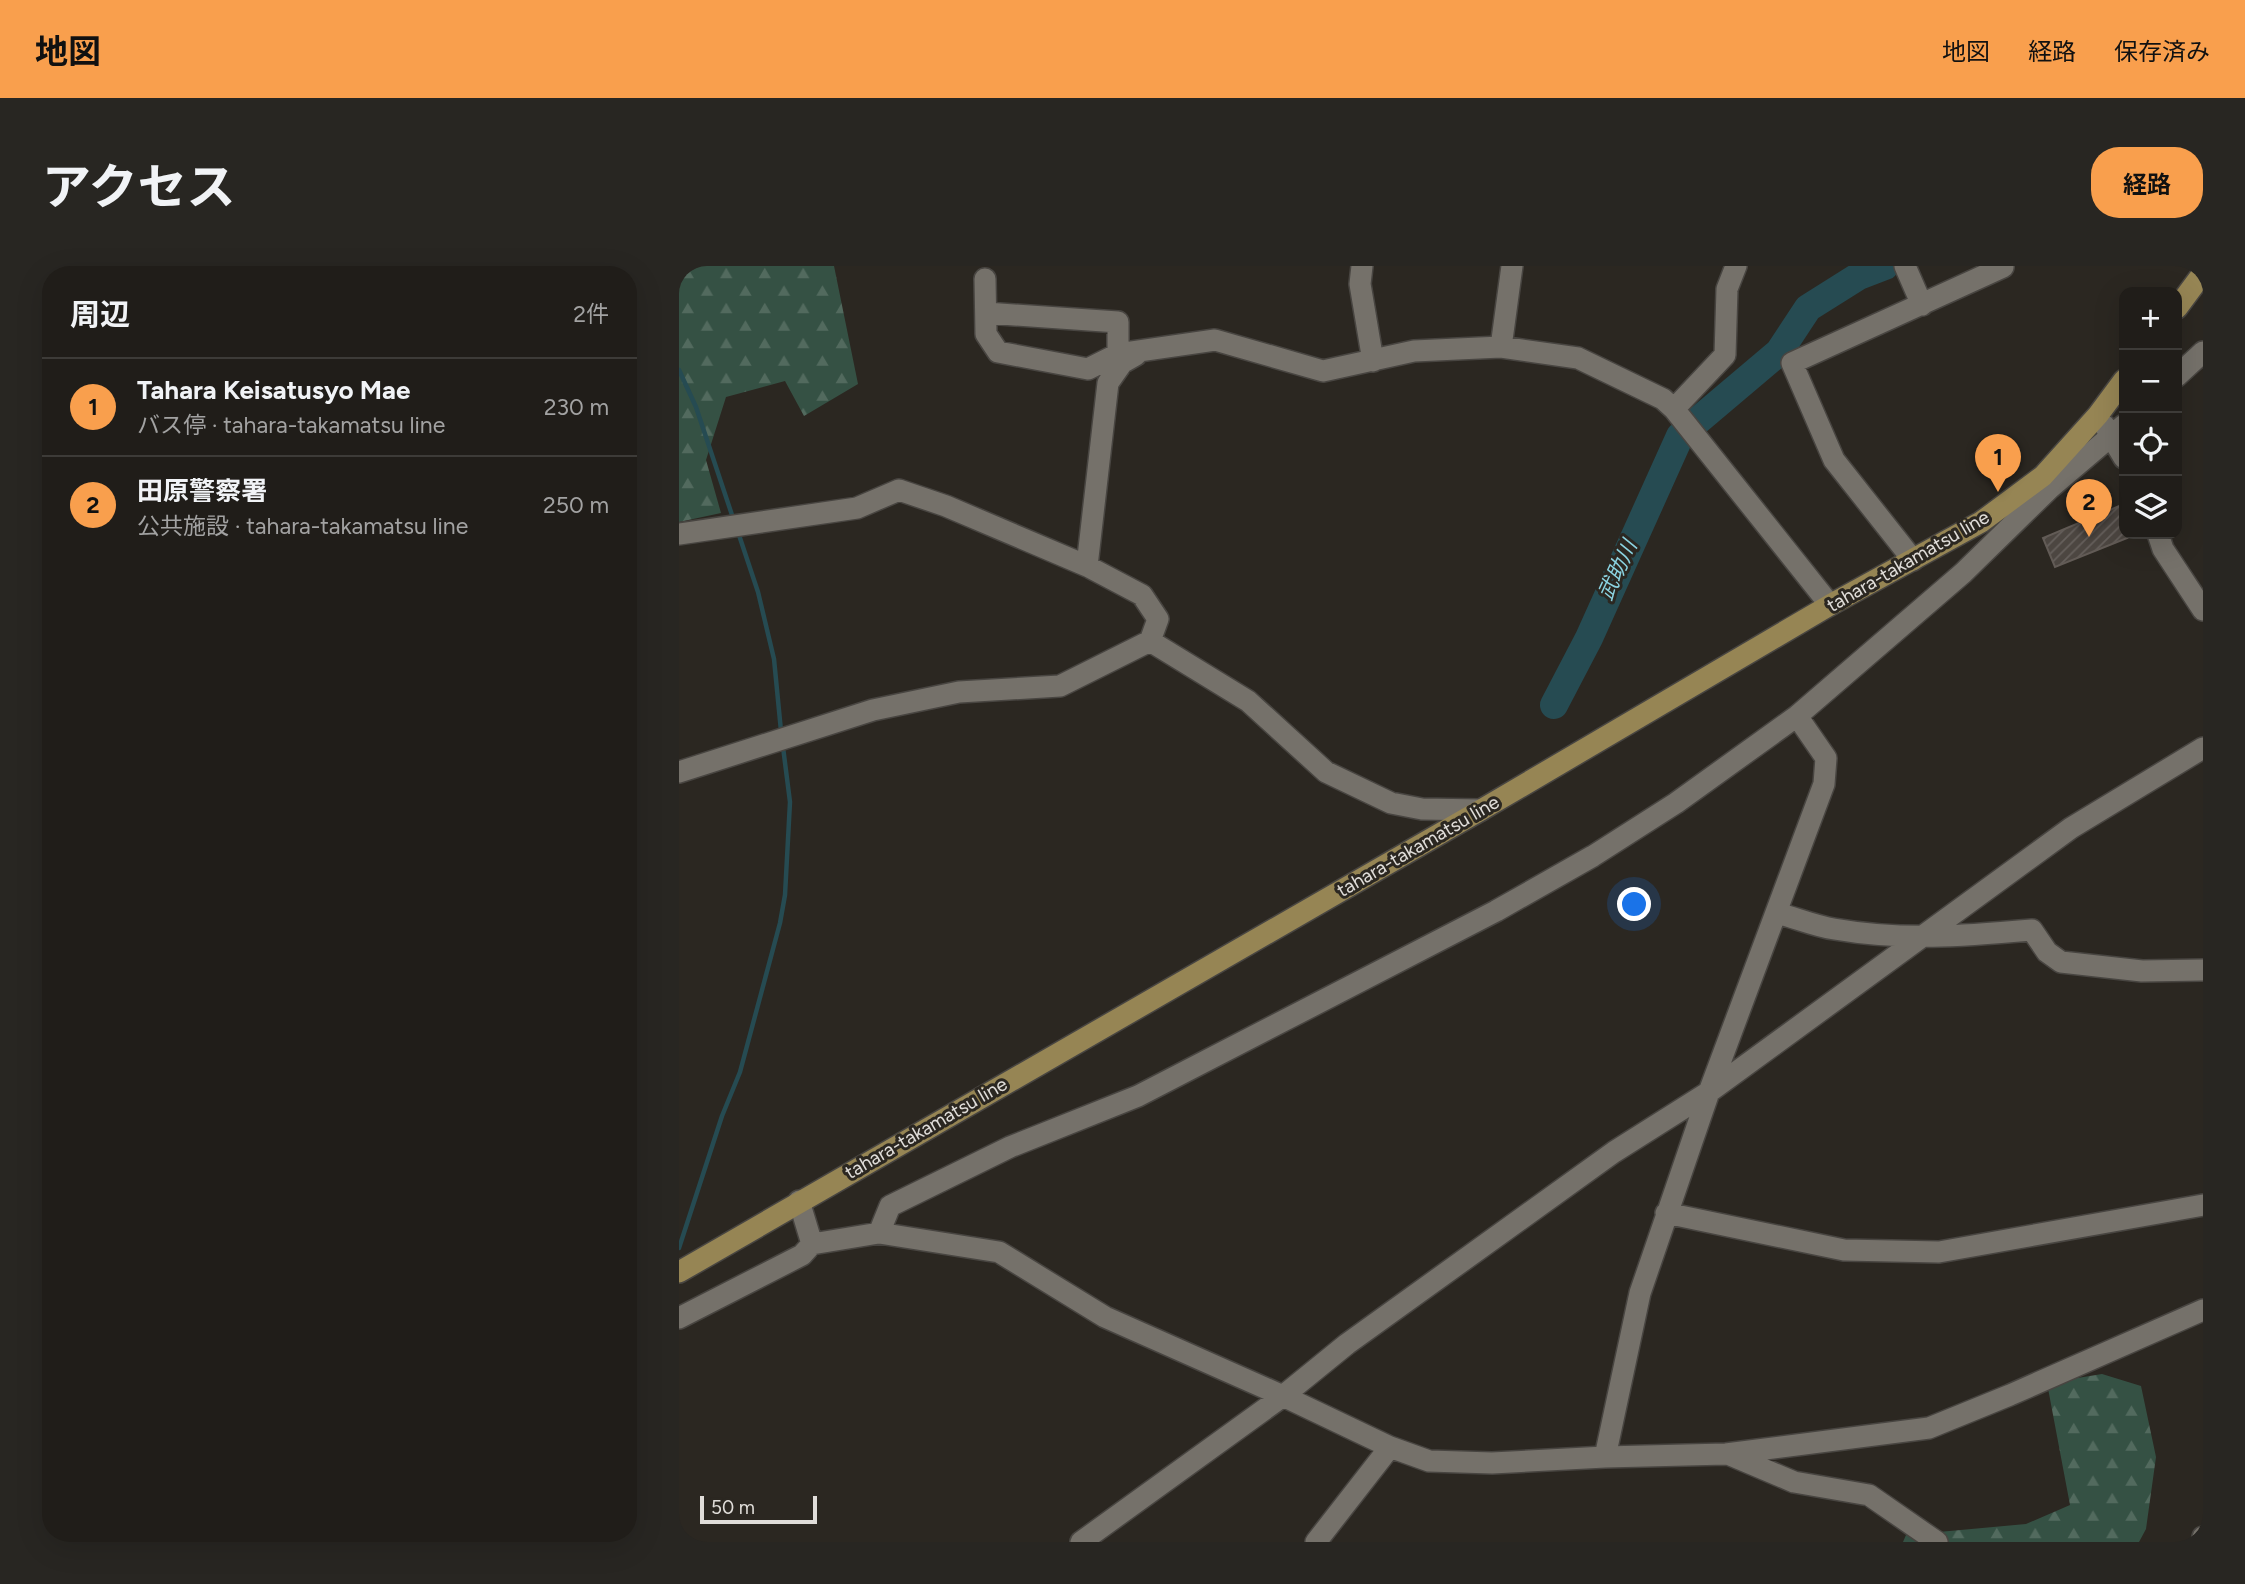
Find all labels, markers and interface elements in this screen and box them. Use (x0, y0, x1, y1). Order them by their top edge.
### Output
text: 地図 (35, 32, 101, 71)
text: 地図 (1942, 37, 1990, 66)
text: 経路 (2028, 37, 2076, 66)
text: 保存済み (2114, 37, 2210, 66)
button: 経路 (2091, 147, 2203, 218)
text: アクセス (42, 157, 236, 216)
map controls (2119, 287, 2182, 539)
button: + (2119, 287, 2182, 350)
text: 周辺 (70, 296, 130, 333)
text: 2件 (573, 300, 609, 328)
button: − (2119, 350, 2182, 413)
text: Tahara Keisatusyo Mae (137, 374, 410, 406)
text: 1 (88, 393, 98, 421)
text: 230 m (544, 393, 609, 421)
text: バス停 · tahara-takamatsu line (137, 411, 445, 439)
button: locate (2119, 413, 2182, 476)
pin: 1 (1975, 434, 2021, 492)
text: 田原警察署 (137, 475, 267, 507)
button: layers (2119, 476, 2182, 539)
pin: 2 (2066, 479, 2112, 537)
text: 2 (86, 491, 100, 519)
text: 250 m (543, 491, 609, 519)
street label: tahara-takamatsu line (1823, 505, 1993, 617)
text: 公共施設 · tahara-takamatsu line (137, 512, 468, 540)
water label: 武助川 (1592, 534, 1642, 604)
street label: tahara-takamatsu line (1333, 790, 1503, 902)
your location (1617, 887, 1651, 921)
street label: tahara-takamatsu line (841, 1072, 1011, 1184)
scale bar (700, 1493, 817, 1525)
text: 50 m (711, 1496, 755, 1519)

